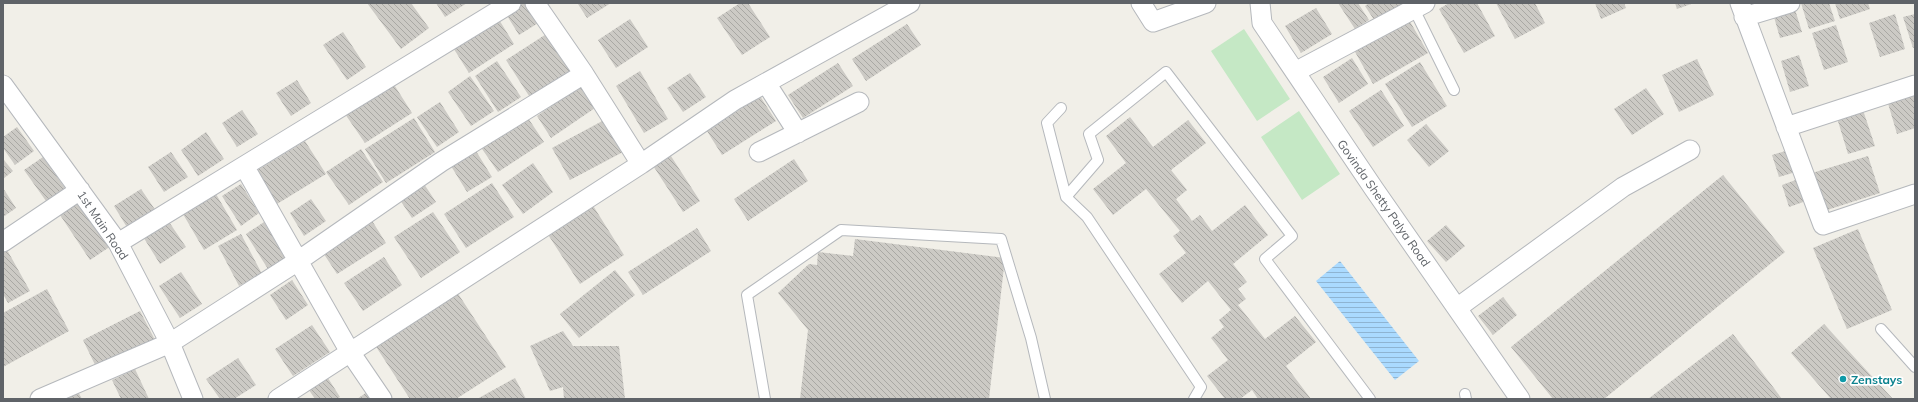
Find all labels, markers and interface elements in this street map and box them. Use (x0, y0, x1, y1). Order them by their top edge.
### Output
street label: Govinda Shetty Palya Road (1334, 137, 1434, 269)
street label: 1st Main Road (74, 187, 132, 263)
place label: Zenstays (1851, 372, 1902, 387)
marker: Zenstays (1838, 374, 1848, 384)

